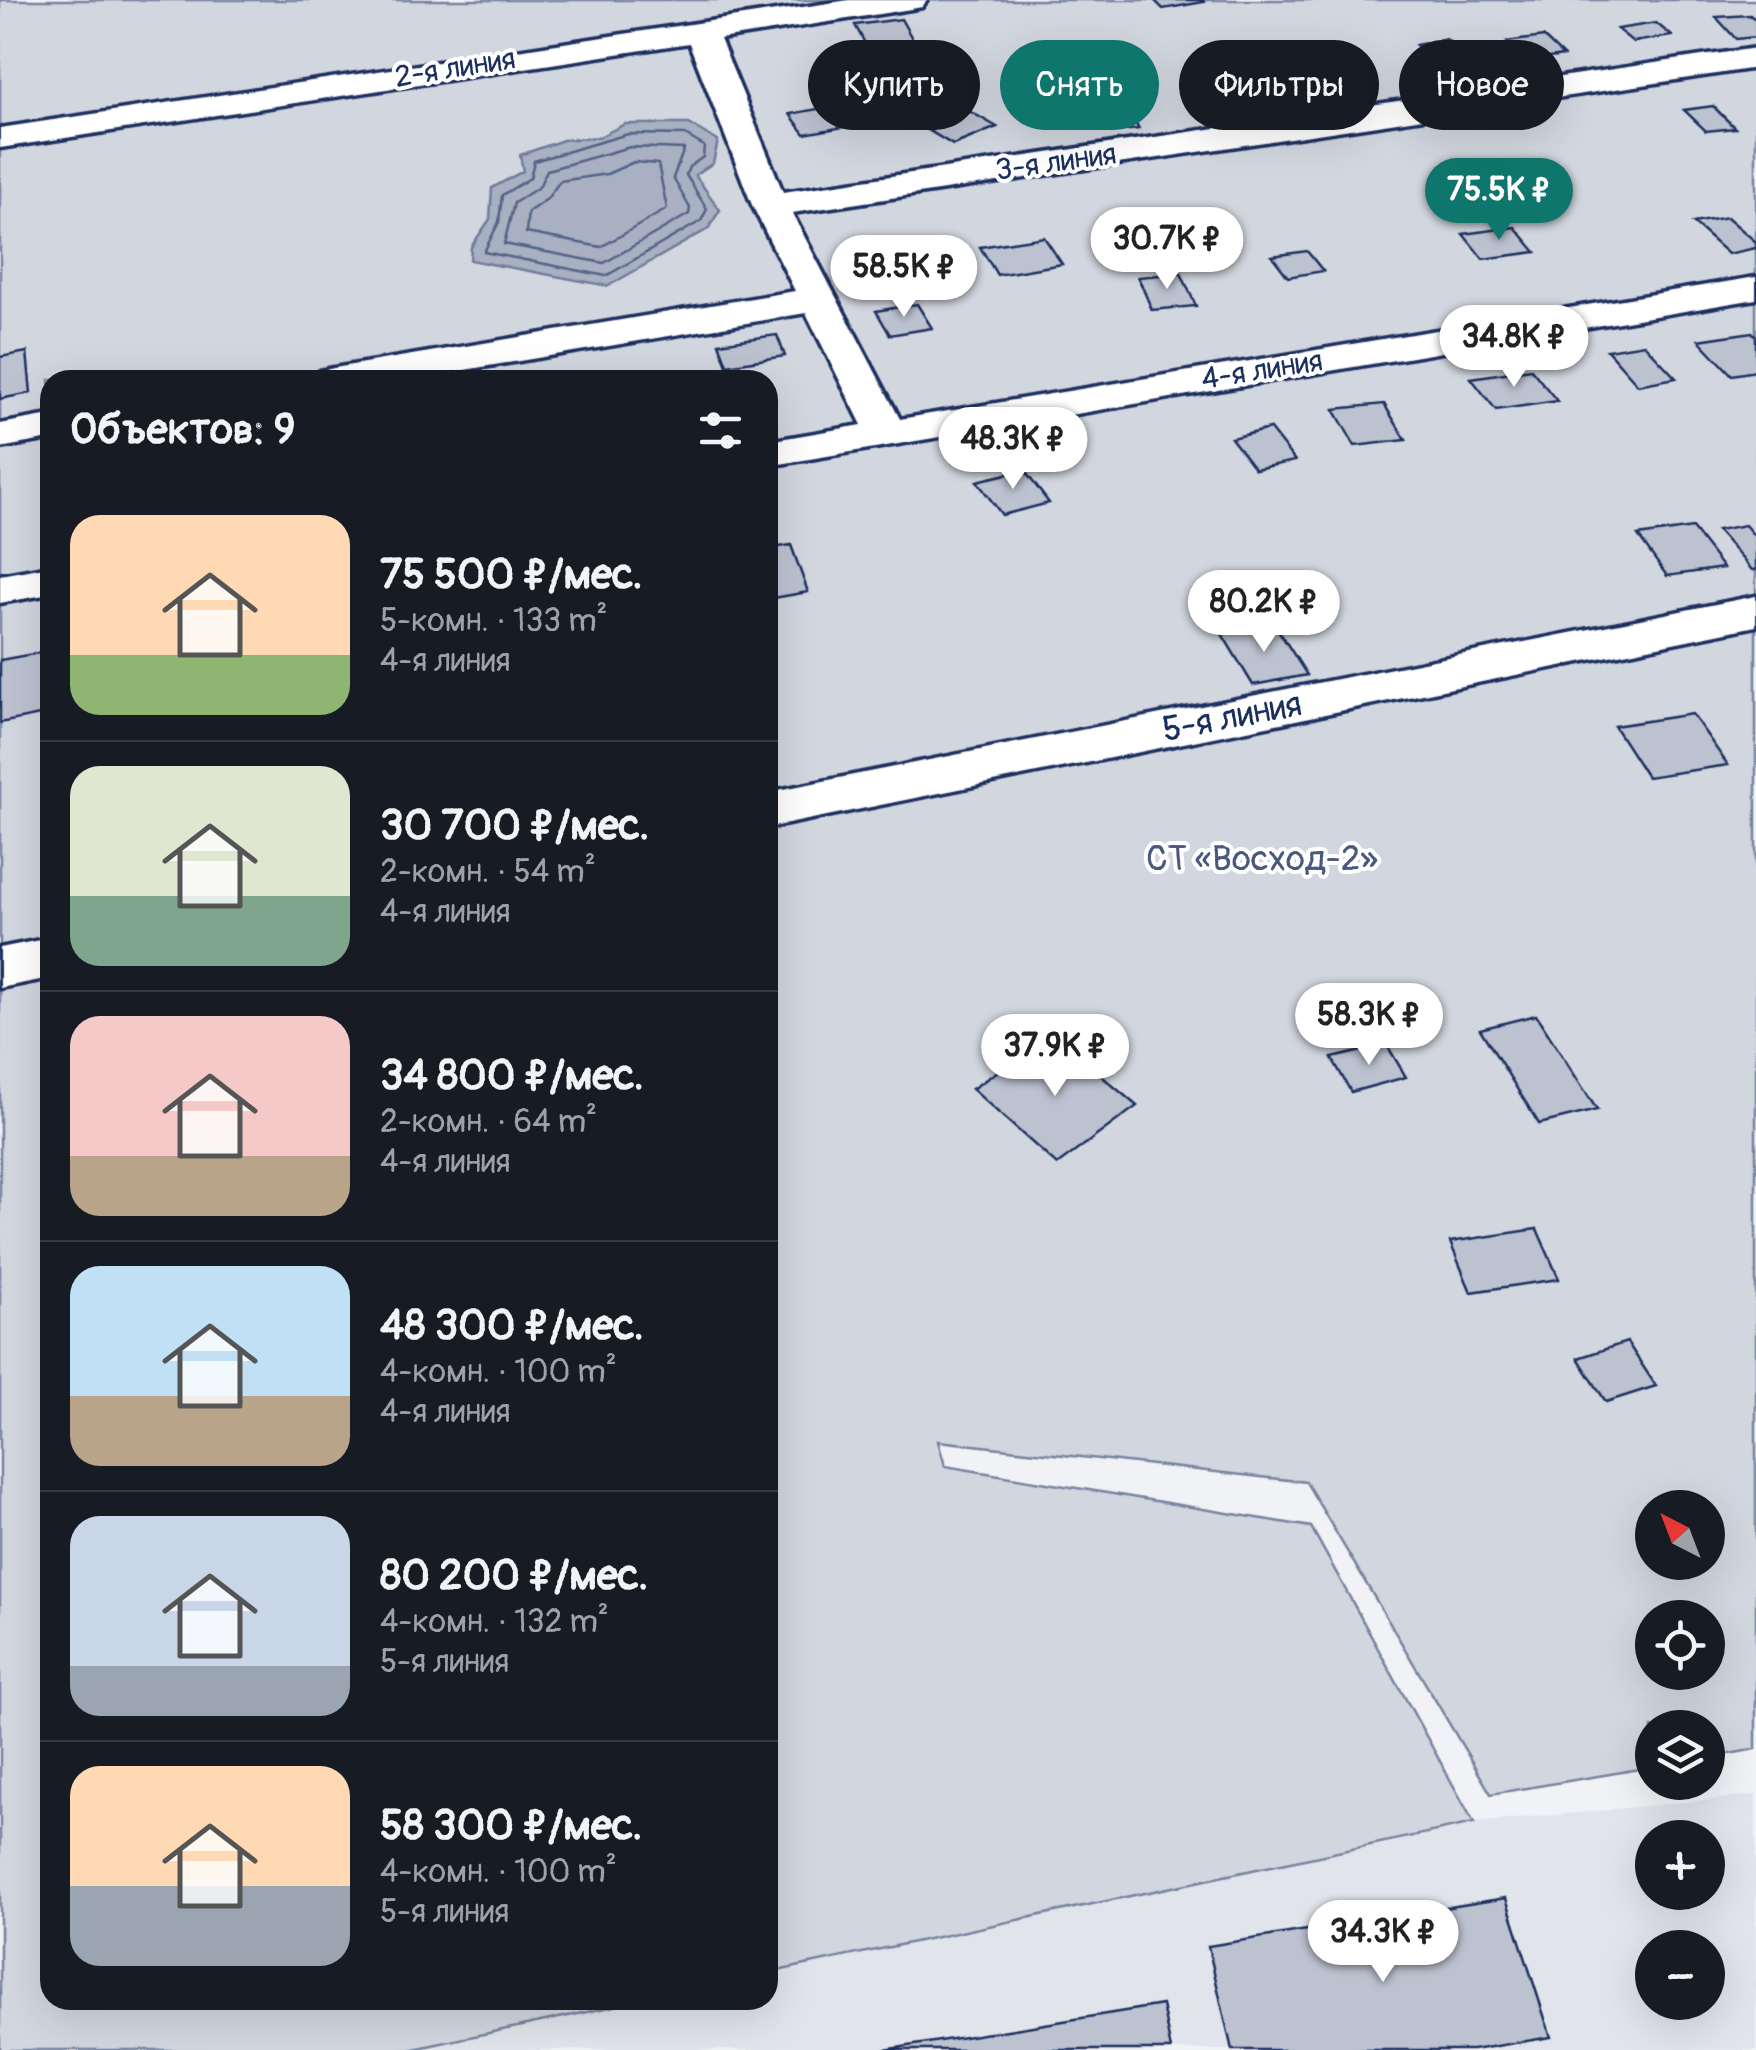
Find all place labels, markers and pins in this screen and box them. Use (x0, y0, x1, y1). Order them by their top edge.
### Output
pin: 75.5K ₽ (1407, 158, 1591, 243)
pin: 30.7K ₽ (1075, 207, 1259, 292)
pin: 58.5K ₽ (812, 235, 996, 320)
pin: 34.8K ₽ (1422, 305, 1606, 390)
pin: 48.3K ₽ (921, 407, 1105, 492)
pin: 80.2K ₽ (1172, 570, 1356, 655)
pin: 58.3K ₽ (1277, 983, 1461, 1068)
pin: 37.9K ₽ (963, 1014, 1147, 1099)
pin: 34.3K ₽ (1291, 1900, 1475, 1985)

